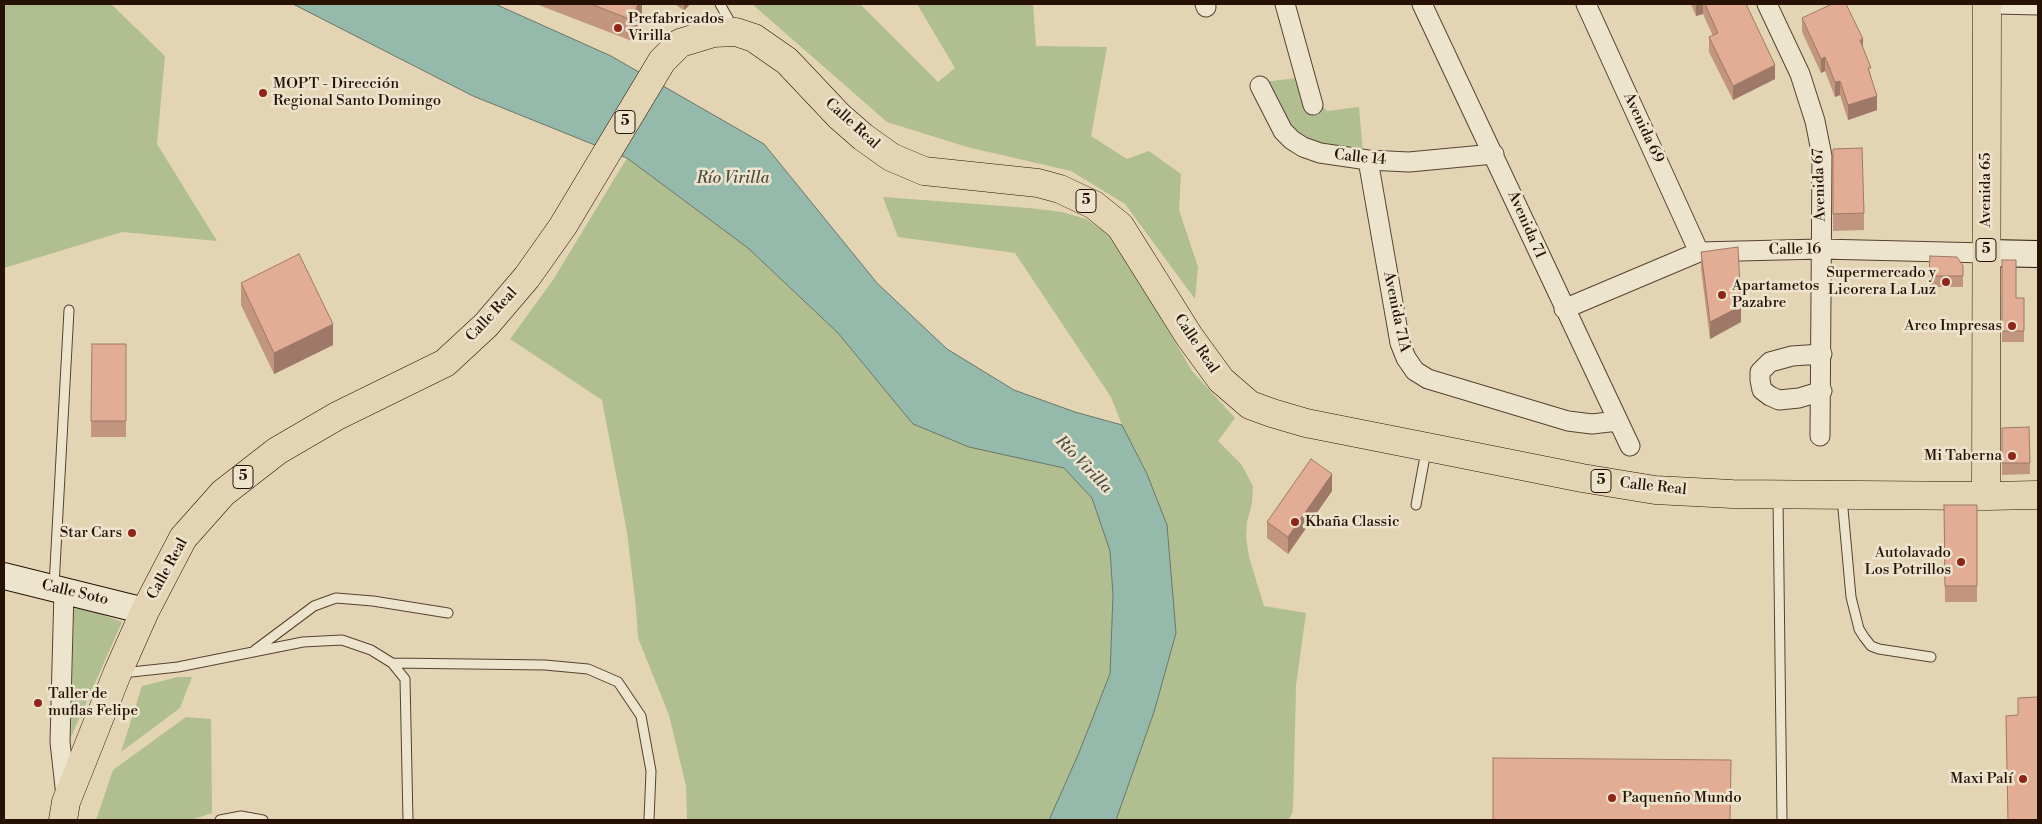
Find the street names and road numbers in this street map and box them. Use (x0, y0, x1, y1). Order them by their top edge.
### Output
street label: Avenida 69 (1619, 90, 1667, 166)
street label: Calle Real (821, 95, 883, 153)
road number: 5 (615, 110, 635, 134)
street label: Calle 14 (1333, 146, 1387, 170)
street label: Avenida 67 (1810, 148, 1830, 222)
street label: Avenida 65 (1977, 153, 1995, 227)
street label: Avenida 71 (1503, 188, 1549, 262)
road number: 5 (1076, 190, 1096, 212)
road number: 5 (1976, 238, 1996, 262)
street label: Calle 16 (1769, 241, 1821, 259)
street label: Avenida 71A (1379, 270, 1413, 354)
street label: Calle Real (462, 284, 522, 346)
street label: Calle Real (1170, 311, 1222, 377)
road number: 5 (233, 466, 253, 488)
road number: 5 (1591, 470, 1611, 492)
street label: Calle Real (1619, 475, 1687, 499)
street label: Calle Real (144, 535, 192, 603)
street label: Calle Soto (40, 577, 110, 609)

